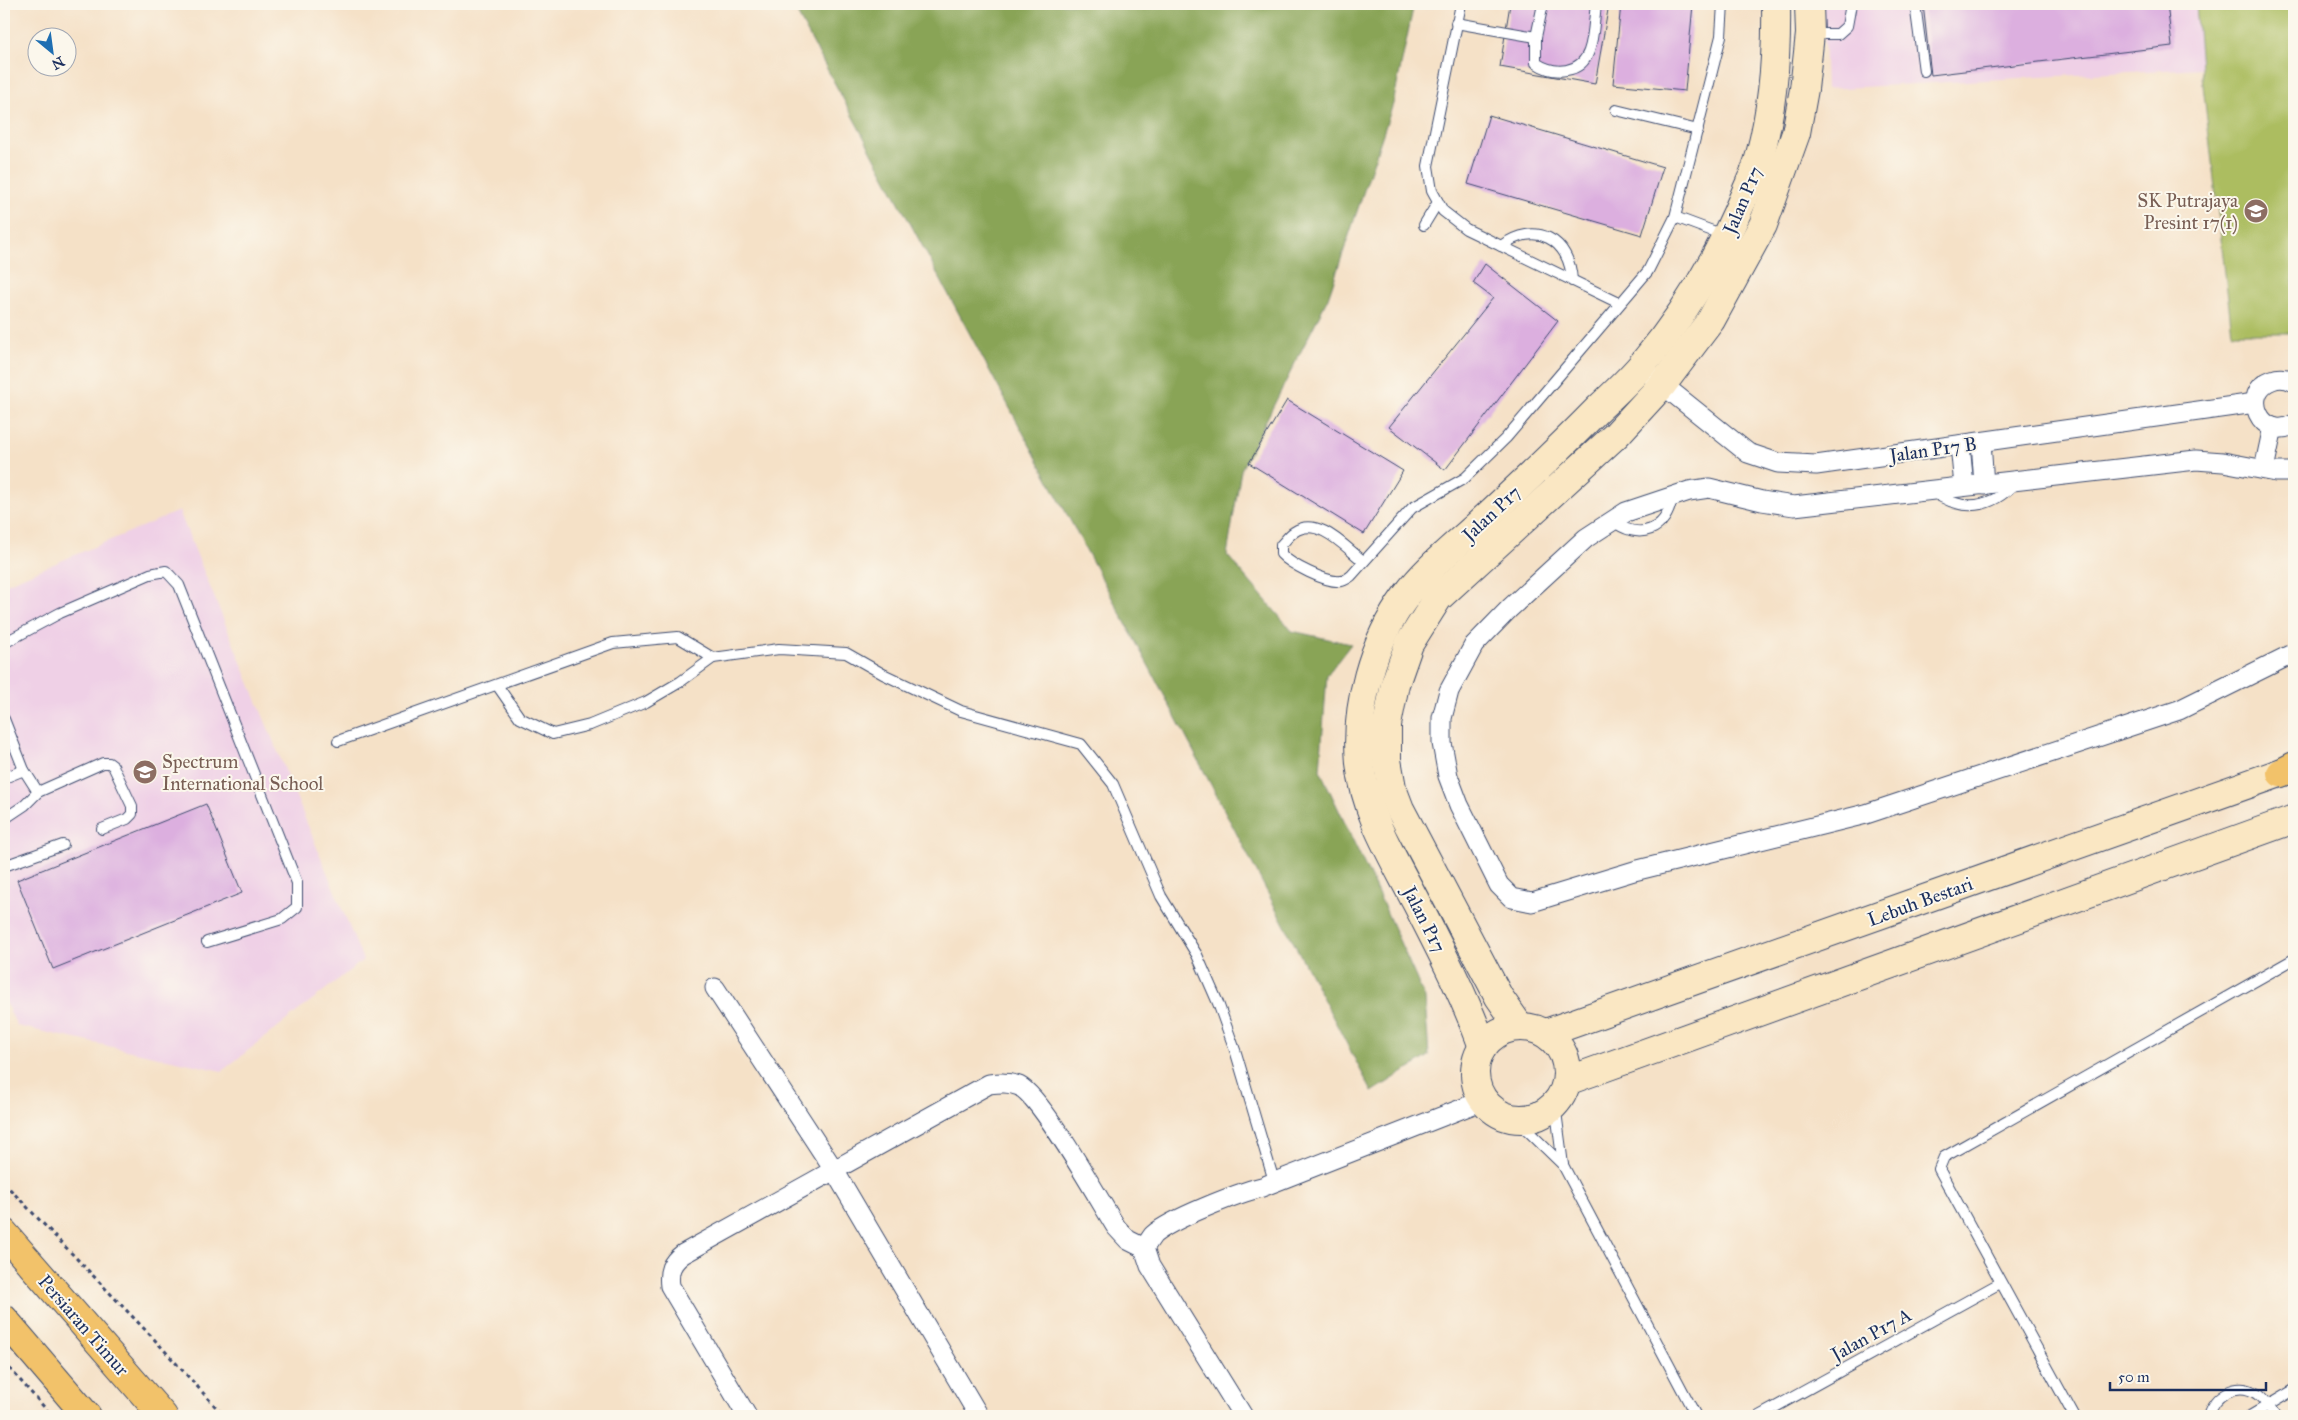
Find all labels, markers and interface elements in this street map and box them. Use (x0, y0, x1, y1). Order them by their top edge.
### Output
north arrow (28, 28, 78, 78)
text: N (49, 53, 67, 73)
street label: Jalan P17 (1717, 163, 1768, 240)
place label: SK Putrajaya Presint 17(1) (2137, 189, 2239, 235)
school or university icon: SK Putrajaya Presint 17(1) (2243, 198, 2269, 224)
street label: Jalan P17 B (1886, 432, 1978, 468)
street label: Jalan P17 (1456, 481, 1526, 548)
place label: Spectrum International School (162, 750, 324, 795)
school or university icon: Spectrum International School (132, 759, 158, 785)
street label: Lebuh Bestari (1864, 872, 1976, 931)
street label: Jalan P17 (1396, 880, 1451, 957)
street label: Persiaran Timur (33, 1270, 134, 1381)
street label: Jalan P17 A (1825, 1303, 1916, 1368)
scale bar (2110, 1360, 2267, 1392)
text: 50 m (2118, 1368, 2150, 1386)

